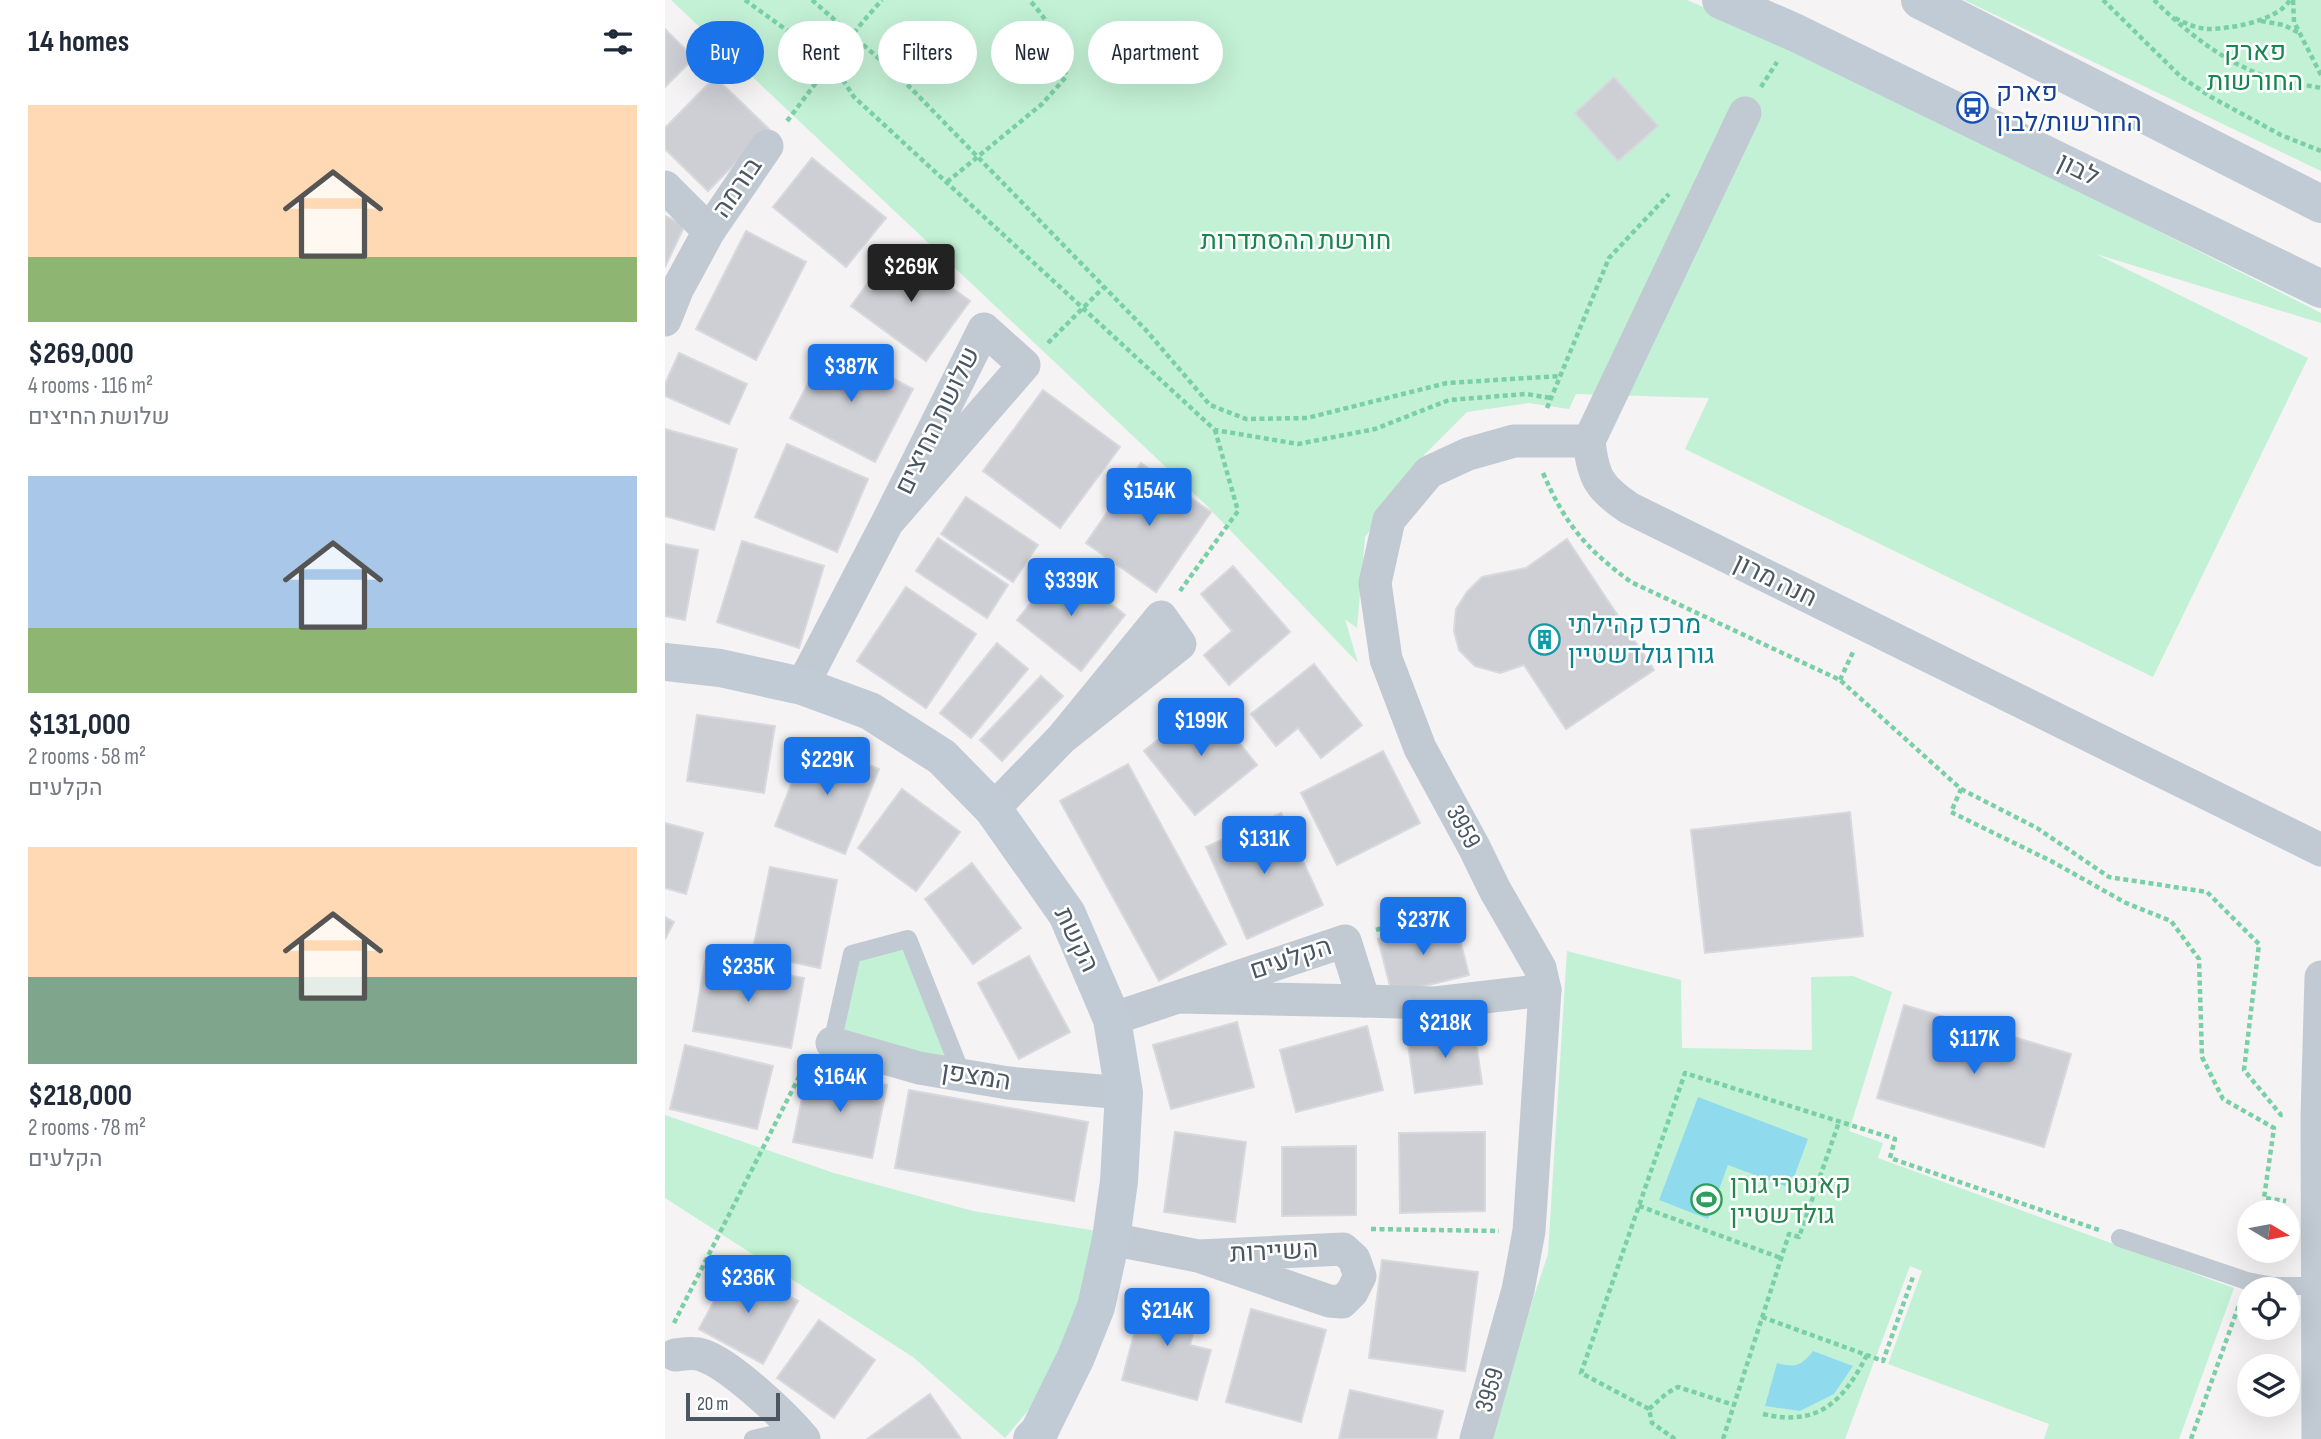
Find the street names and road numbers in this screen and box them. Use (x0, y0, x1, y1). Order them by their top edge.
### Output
street label: לבון (2052, 147, 2104, 193)
street label: בורמה (707, 152, 769, 224)
street label: שלושת החיצים (889, 342, 987, 500)
street label: חנה מרון (1728, 548, 1822, 614)
street label: 3959 (1439, 800, 1487, 854)
street label: הקשת (1047, 902, 1105, 978)
street label: הקלעים (1246, 931, 1336, 987)
street label: המצפן (939, 1056, 1013, 1098)
street label: השיירות (1229, 1234, 1319, 1270)
street label: 3959 (1469, 1364, 1511, 1416)

